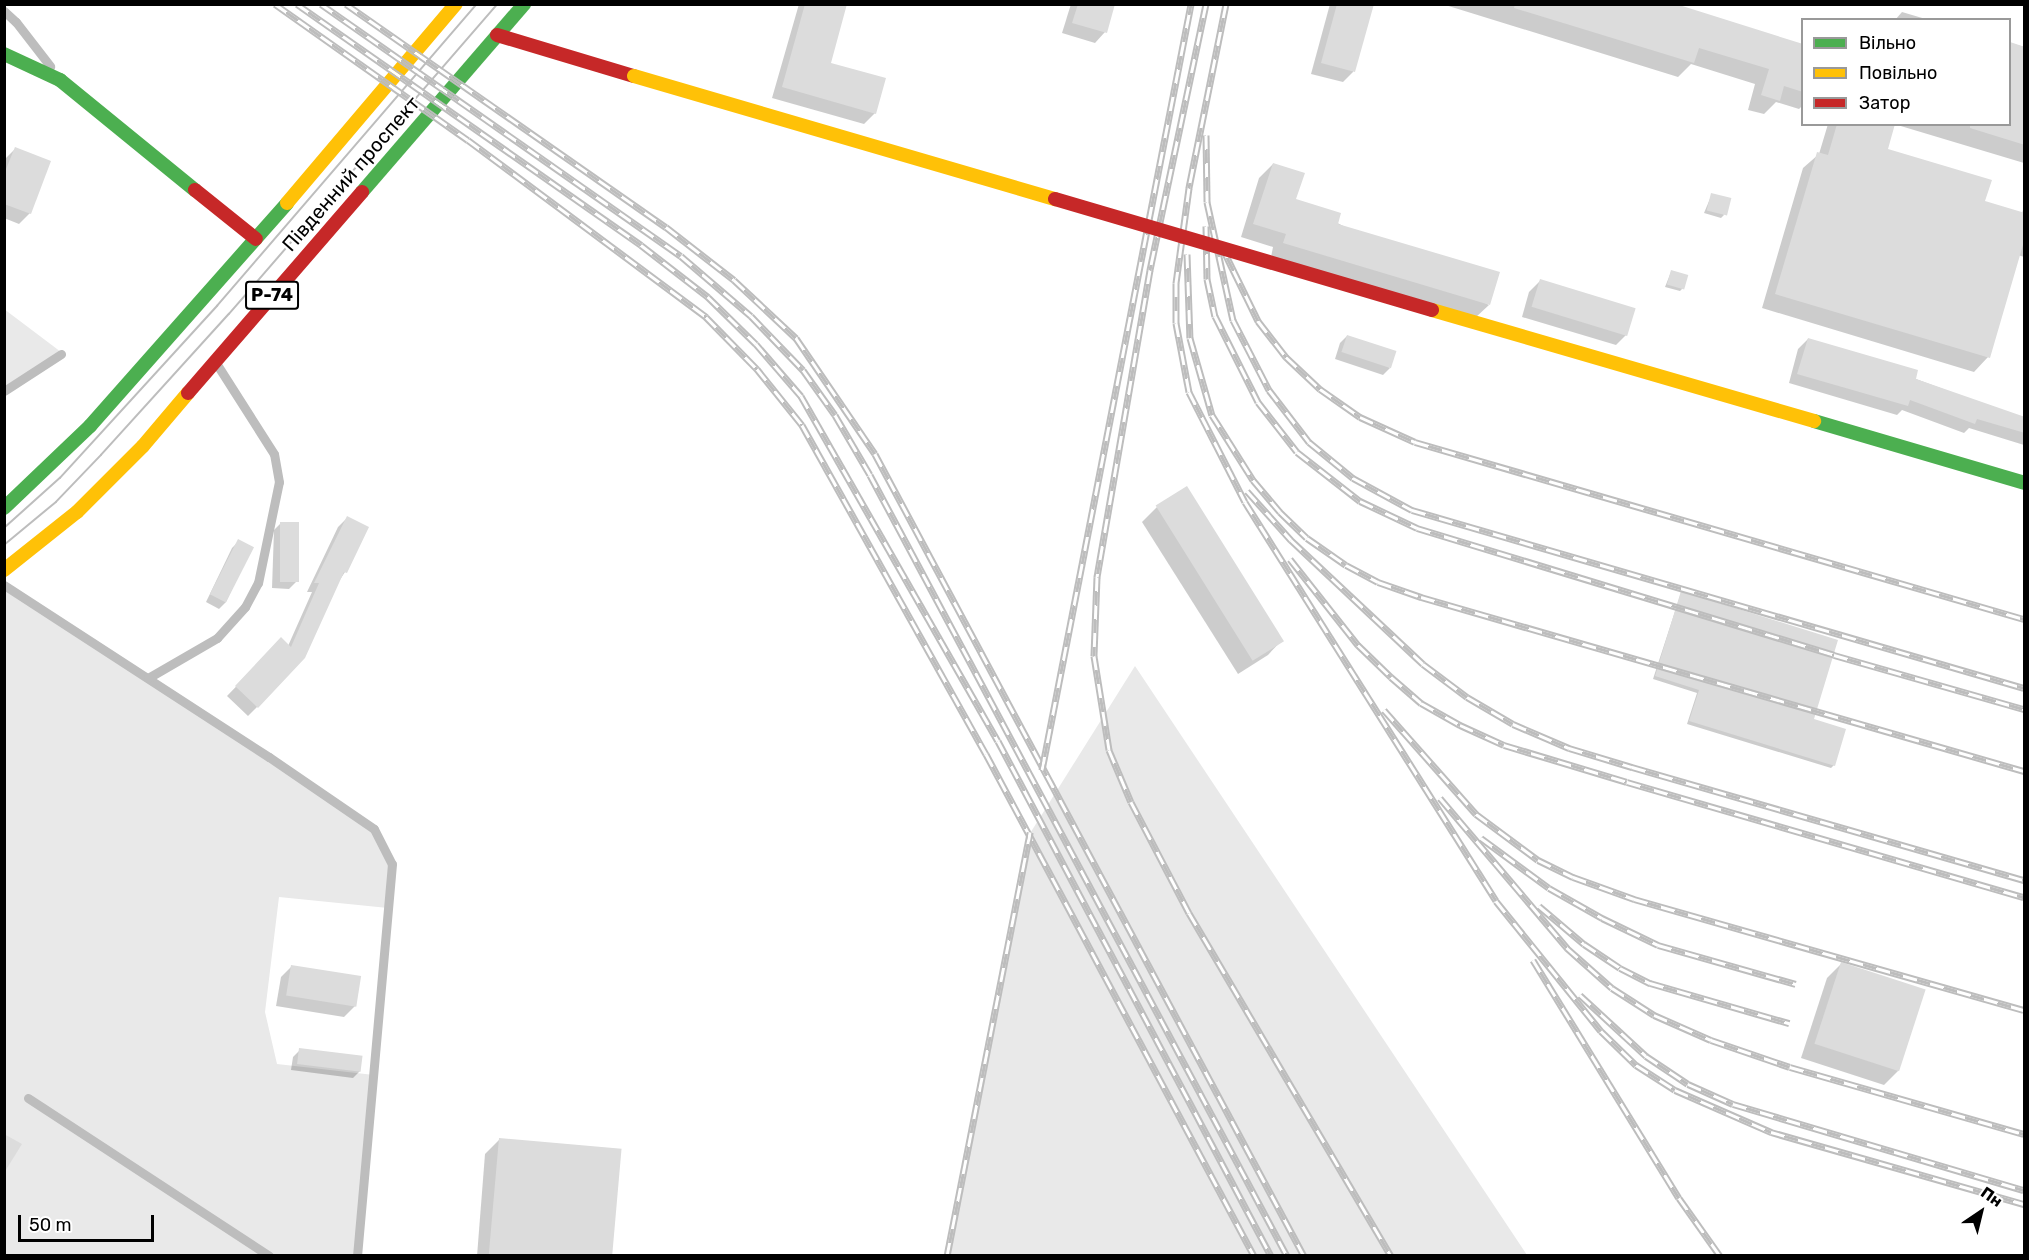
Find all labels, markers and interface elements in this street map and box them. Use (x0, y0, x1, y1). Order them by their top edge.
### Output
legend (1801, 18, 2011, 126)
text: Вільно (1859, 32, 1916, 54)
text: Повільно (1859, 62, 1937, 84)
street label: Південний проспект (277, 92, 425, 256)
text: Затор (1859, 92, 1910, 114)
road number: Р-74 (245, 280, 299, 310)
north arrow (1951, 1182, 2011, 1242)
text: Пн (1977, 1183, 2006, 1211)
scale bar (21, 1203, 158, 1241)
text: 50 m (29, 1214, 72, 1236)

